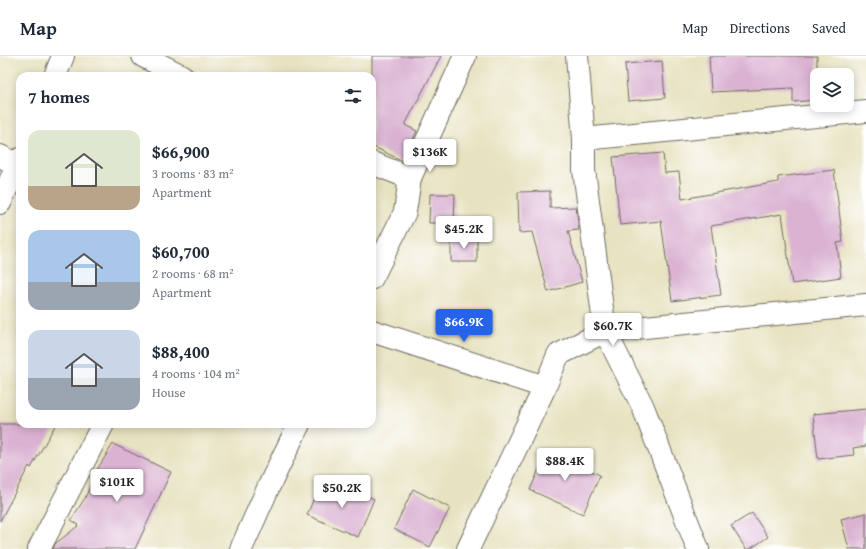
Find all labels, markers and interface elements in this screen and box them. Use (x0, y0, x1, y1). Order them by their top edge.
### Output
text: Map (20, 14, 57, 42)
text: Map (682, 18, 708, 38)
text: Directions (730, 18, 790, 38)
text: Saved (812, 18, 846, 38)
map controls (810, 68, 854, 112)
button: layers (810, 68, 854, 112)
text: 7 homes (28, 84, 90, 109)
icon: filters (342, 85, 364, 107)
text: $66,900 (152, 139, 210, 164)
pin: $136K (402, 139, 458, 173)
text: $136K (412, 142, 448, 161)
icon: home (60, 146, 108, 194)
text: 3 rooms · 83 m² (152, 164, 234, 183)
text: Apartment (152, 183, 212, 202)
pin: $45.2K (431, 216, 497, 250)
text: $45.2K (445, 219, 483, 238)
text: $60,700 (152, 239, 210, 264)
icon: home (60, 246, 108, 294)
text: 2 rooms · 68 m² (152, 264, 234, 283)
text: Apartment (152, 283, 212, 302)
pin: $66.9K (431, 309, 497, 343)
text: $66.9K (445, 312, 483, 331)
pin: $60.7K (580, 313, 646, 347)
text: $60.7K (594, 316, 632, 335)
text: $88,400 (152, 339, 210, 364)
icon: home (60, 346, 108, 394)
text: 4 rooms · 104 m² (152, 364, 240, 383)
text: House (152, 383, 186, 402)
pin: $88.4K (532, 448, 598, 482)
text: $88.4K (546, 451, 584, 470)
pin: $101K (89, 469, 145, 503)
text: $101K (99, 472, 135, 491)
pin: $50.2K (309, 475, 375, 509)
text: $50.2K (323, 478, 361, 497)

